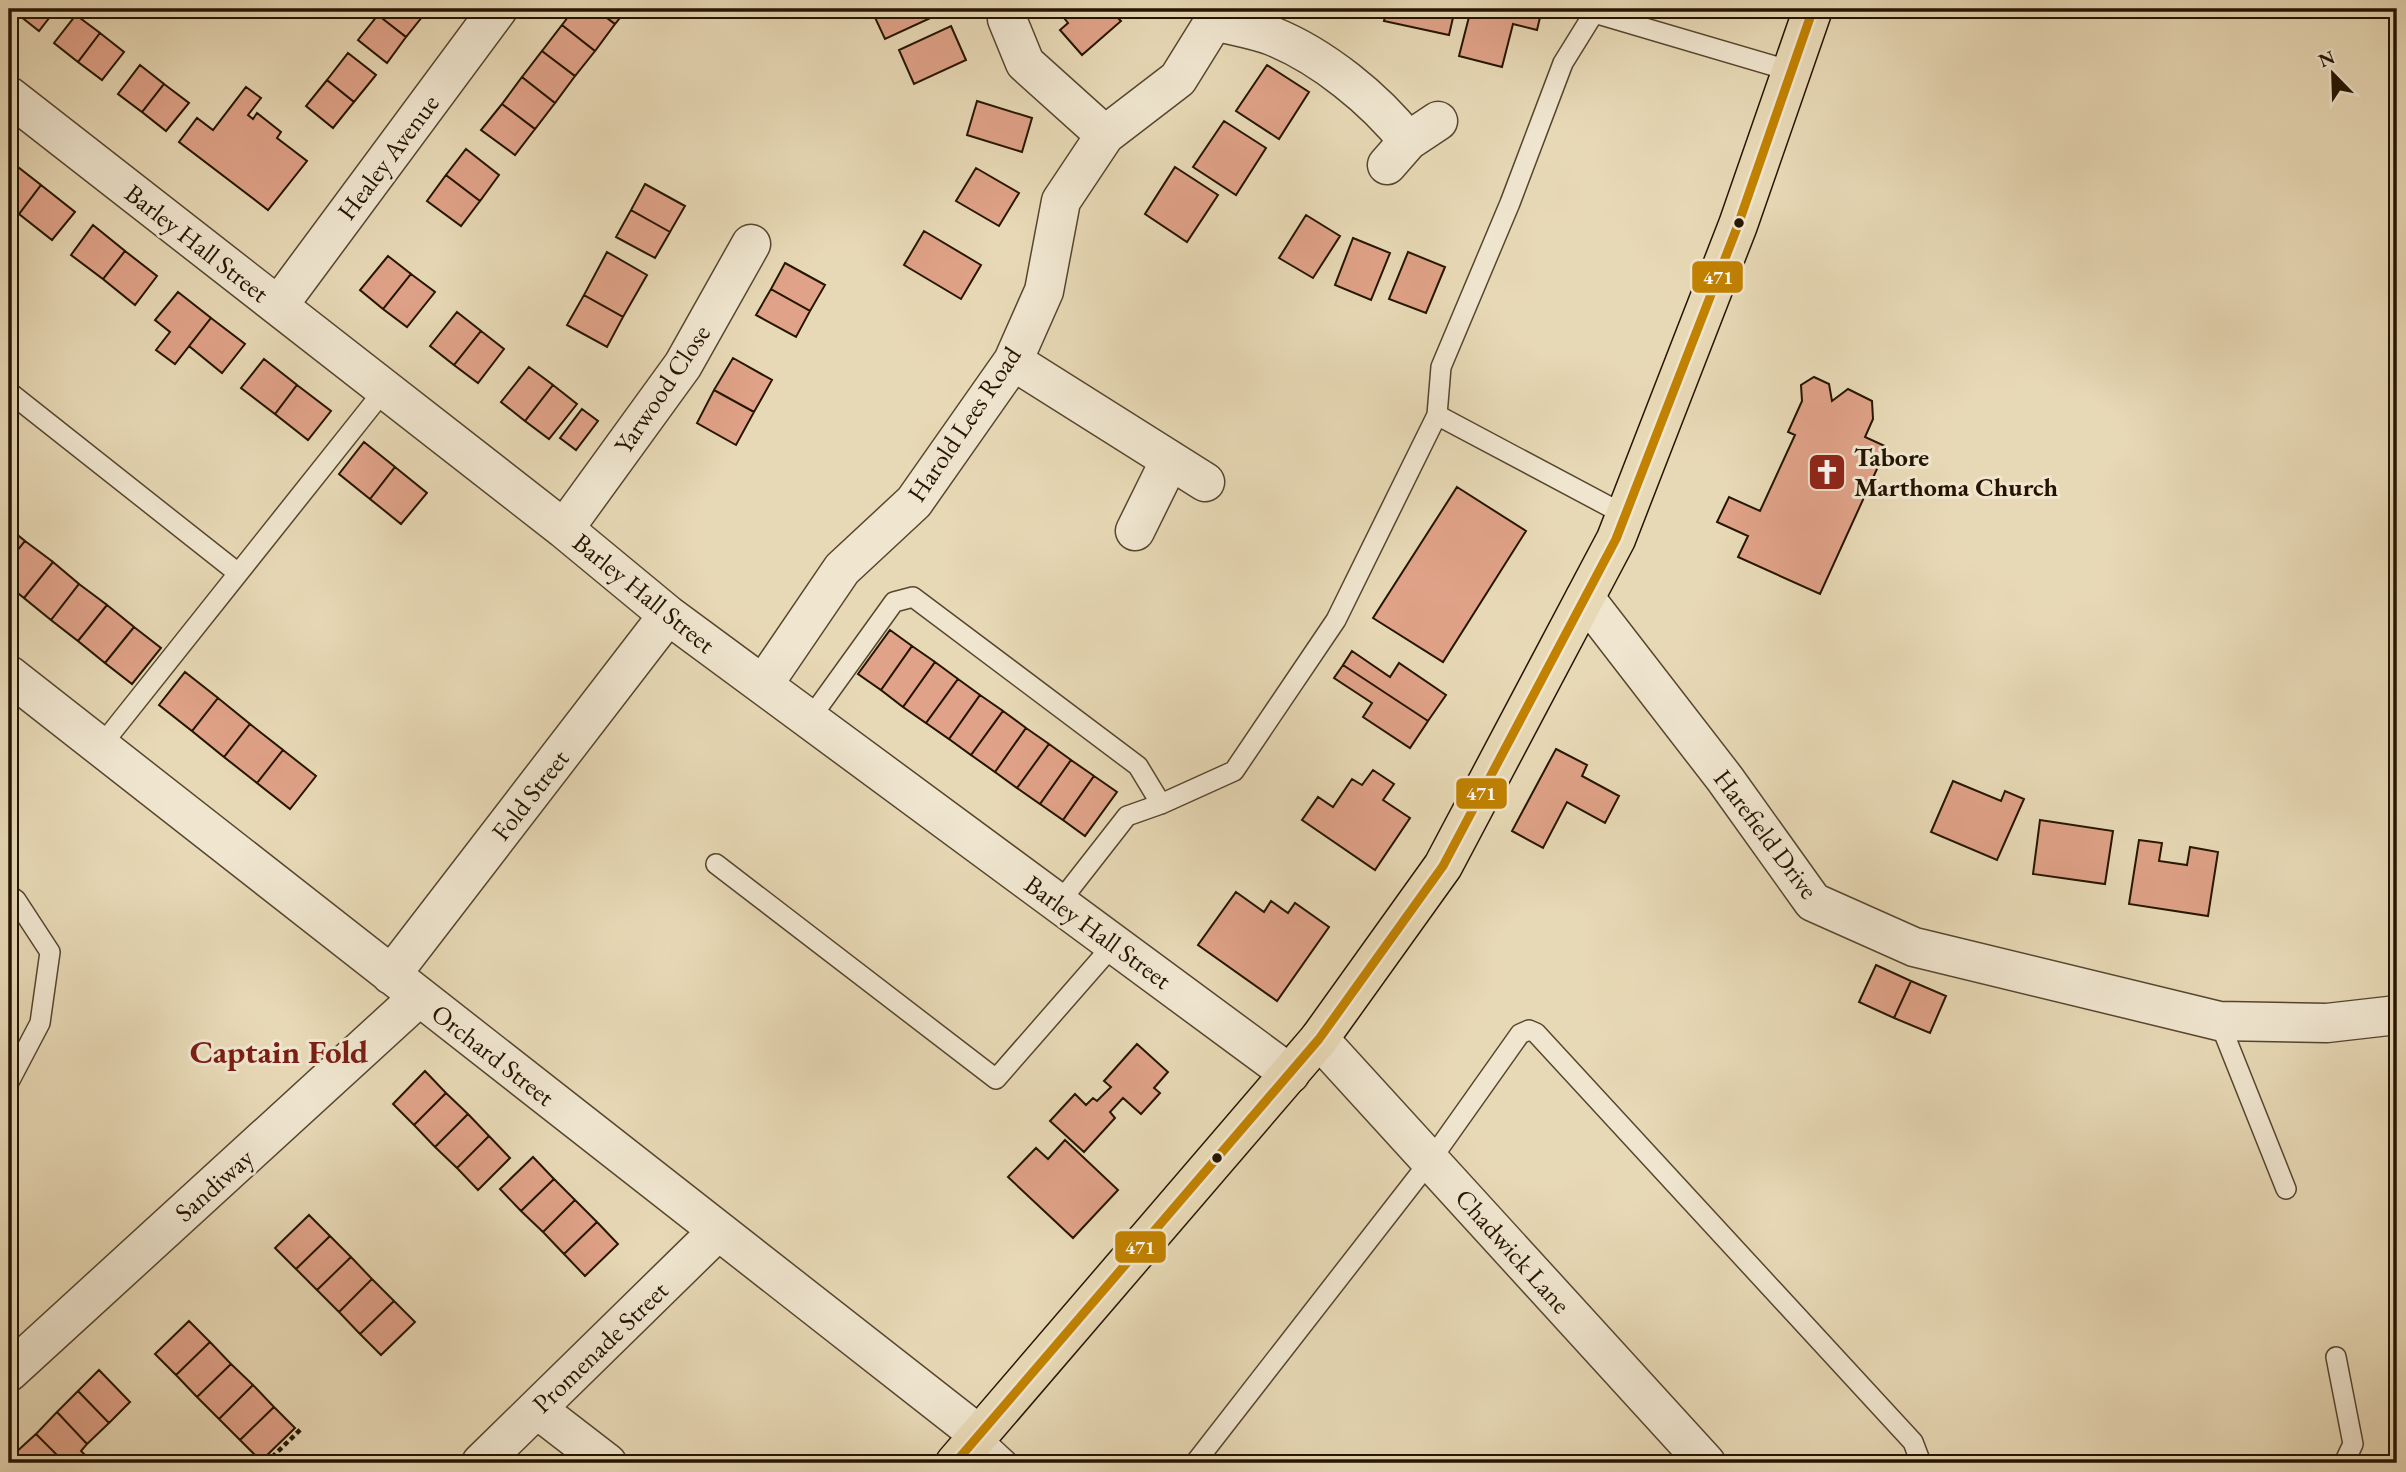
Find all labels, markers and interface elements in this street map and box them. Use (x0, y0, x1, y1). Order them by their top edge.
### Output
north arrow (2298, 38, 2368, 108)
text: N (2315, 44, 2339, 73)
street label: Healey Avenue (330, 87, 446, 227)
street label: Barley Hall Street (118, 176, 276, 310)
unlabelled marker (1732, 216, 1746, 230)
line badge: 471 (1691, 260, 1744, 294)
text: 471 (1703, 265, 1733, 290)
street label: Yarwood Close (606, 318, 718, 460)
street label: Harold Lees Road (899, 339, 1029, 508)
place label: Tabore Marthoma Church (1854, 440, 2059, 504)
church icon: Tabore Marthoma Church (1806, 451, 1848, 493)
street label: Barley Hall Street (566, 525, 722, 661)
street label: Fold Street (484, 742, 576, 848)
street label: Harefield Drive (1706, 762, 1826, 906)
line badge: 471 (1455, 777, 1508, 810)
text: 471 (1466, 781, 1496, 806)
street label: Barley Hall Street (1018, 867, 1178, 997)
street label: Orchard Street (425, 996, 561, 1114)
district label: Captain Fold (190, 1030, 368, 1073)
street label: Sandiway (167, 1140, 261, 1229)
unlabelled marker (1210, 1151, 1224, 1165)
street label: Chadwick Lane (1448, 1181, 1578, 1321)
line badge: 471 (1114, 1230, 1167, 1264)
text: 471 (1125, 1235, 1155, 1260)
street label: Promenade Street (525, 1274, 675, 1420)

